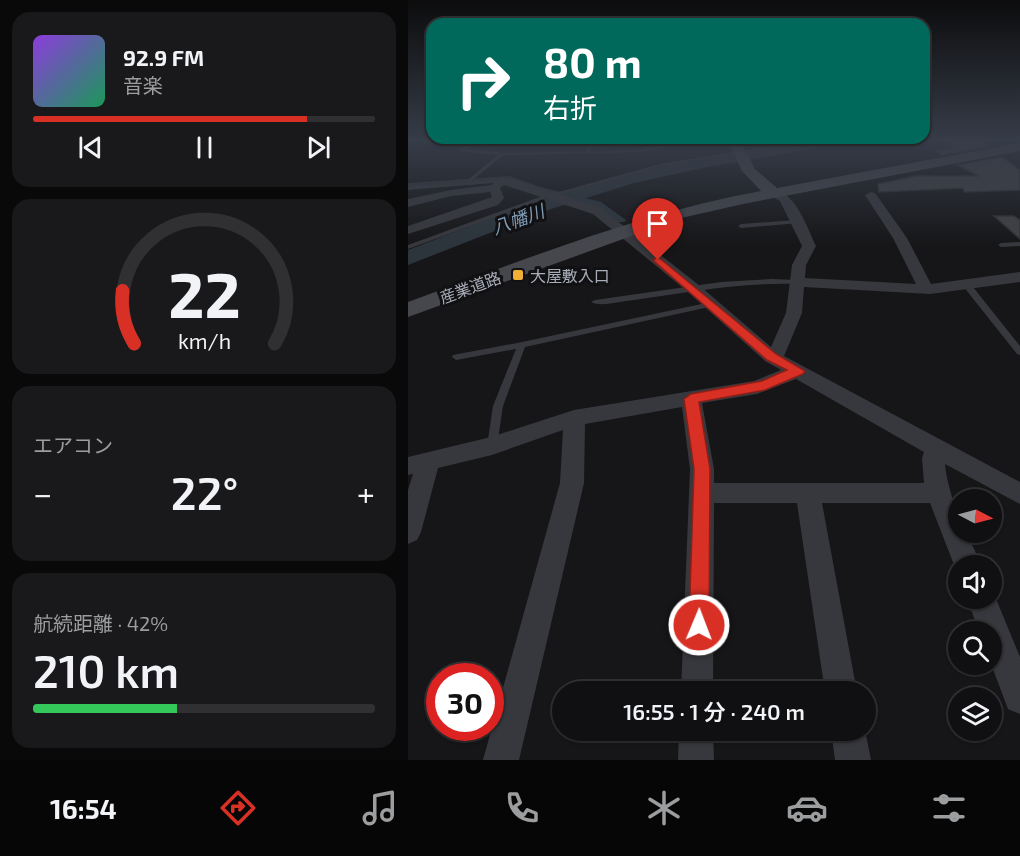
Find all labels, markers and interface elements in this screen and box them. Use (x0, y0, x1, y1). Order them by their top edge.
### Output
text: 80 m (543, 36, 642, 86)
icon: right (444, 42, 522, 120)
text: 92.9 FM (123, 44, 204, 70)
text: 音楽 (123, 73, 163, 97)
text: 右折 (543, 91, 597, 123)
icon: previous (74, 131, 107, 164)
icon: pause (188, 131, 221, 164)
icon: next (302, 131, 335, 164)
pin (632, 198, 683, 260)
water label: 八幡川 (489, 199, 549, 239)
icon: arrive (641, 207, 674, 240)
text: 22 (168, 256, 240, 331)
place label: 大屋敷入口 (530, 266, 610, 285)
street label: 産業道路 (437, 267, 503, 307)
marker: 大屋敷入口 (511, 268, 525, 282)
text: km/h (177, 328, 231, 353)
text: エアコン (33, 433, 113, 457)
text: 22° (171, 465, 238, 519)
text: − (33, 473, 52, 513)
text: + (357, 473, 375, 513)
north arrow (948, 489, 1002, 543)
map controls (948, 489, 1002, 741)
button: sound (948, 555, 1002, 609)
position arrow (667, 593, 731, 657)
text: 航続距離 · 42% (33, 611, 168, 635)
button: search (948, 621, 1002, 675)
text: 210 km (33, 643, 179, 697)
speed limit sign: 30 (426, 663, 504, 741)
button: layers (948, 687, 1002, 741)
text: 16:55 · 1 分 · 240 m (623, 698, 805, 724)
icon: directions (217, 787, 259, 829)
icon: music (359, 787, 401, 829)
icon: phone (501, 787, 543, 829)
icon: climate (643, 787, 685, 829)
icon: car (786, 787, 828, 829)
icon: filters (928, 787, 970, 829)
text: 16:54 (50, 792, 117, 824)

